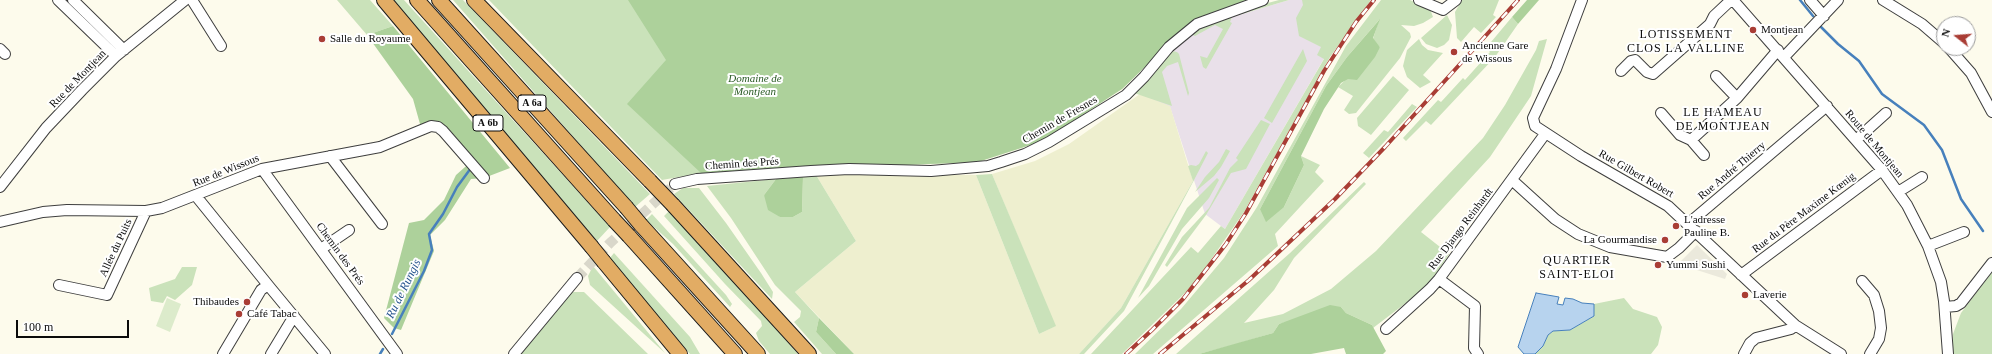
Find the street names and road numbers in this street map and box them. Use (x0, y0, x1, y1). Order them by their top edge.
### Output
street label: Rue de Montjean (47, 47, 109, 111)
street label: Chemin de Fresnes (1020, 93, 1100, 147)
road number: A 6a (518, 95, 546, 111)
street label: Route de Montjean (1842, 107, 1906, 181)
road number: A 6b (473, 115, 503, 131)
street label: Rue André Thierry (1696, 139, 1768, 203)
street label: Rue Gilbert Robert (1596, 147, 1676, 201)
street label: Rue de Wissous (191, 152, 261, 190)
street label: Chemin des Prés (705, 155, 779, 173)
street label: Rue du Père Maxime Kœnig (1750, 170, 1858, 256)
street label: Rue Django Reinhardt (1426, 186, 1496, 272)
street label: Allée du Puits (97, 217, 135, 279)
street label: Chemin des Prés (313, 220, 367, 288)

